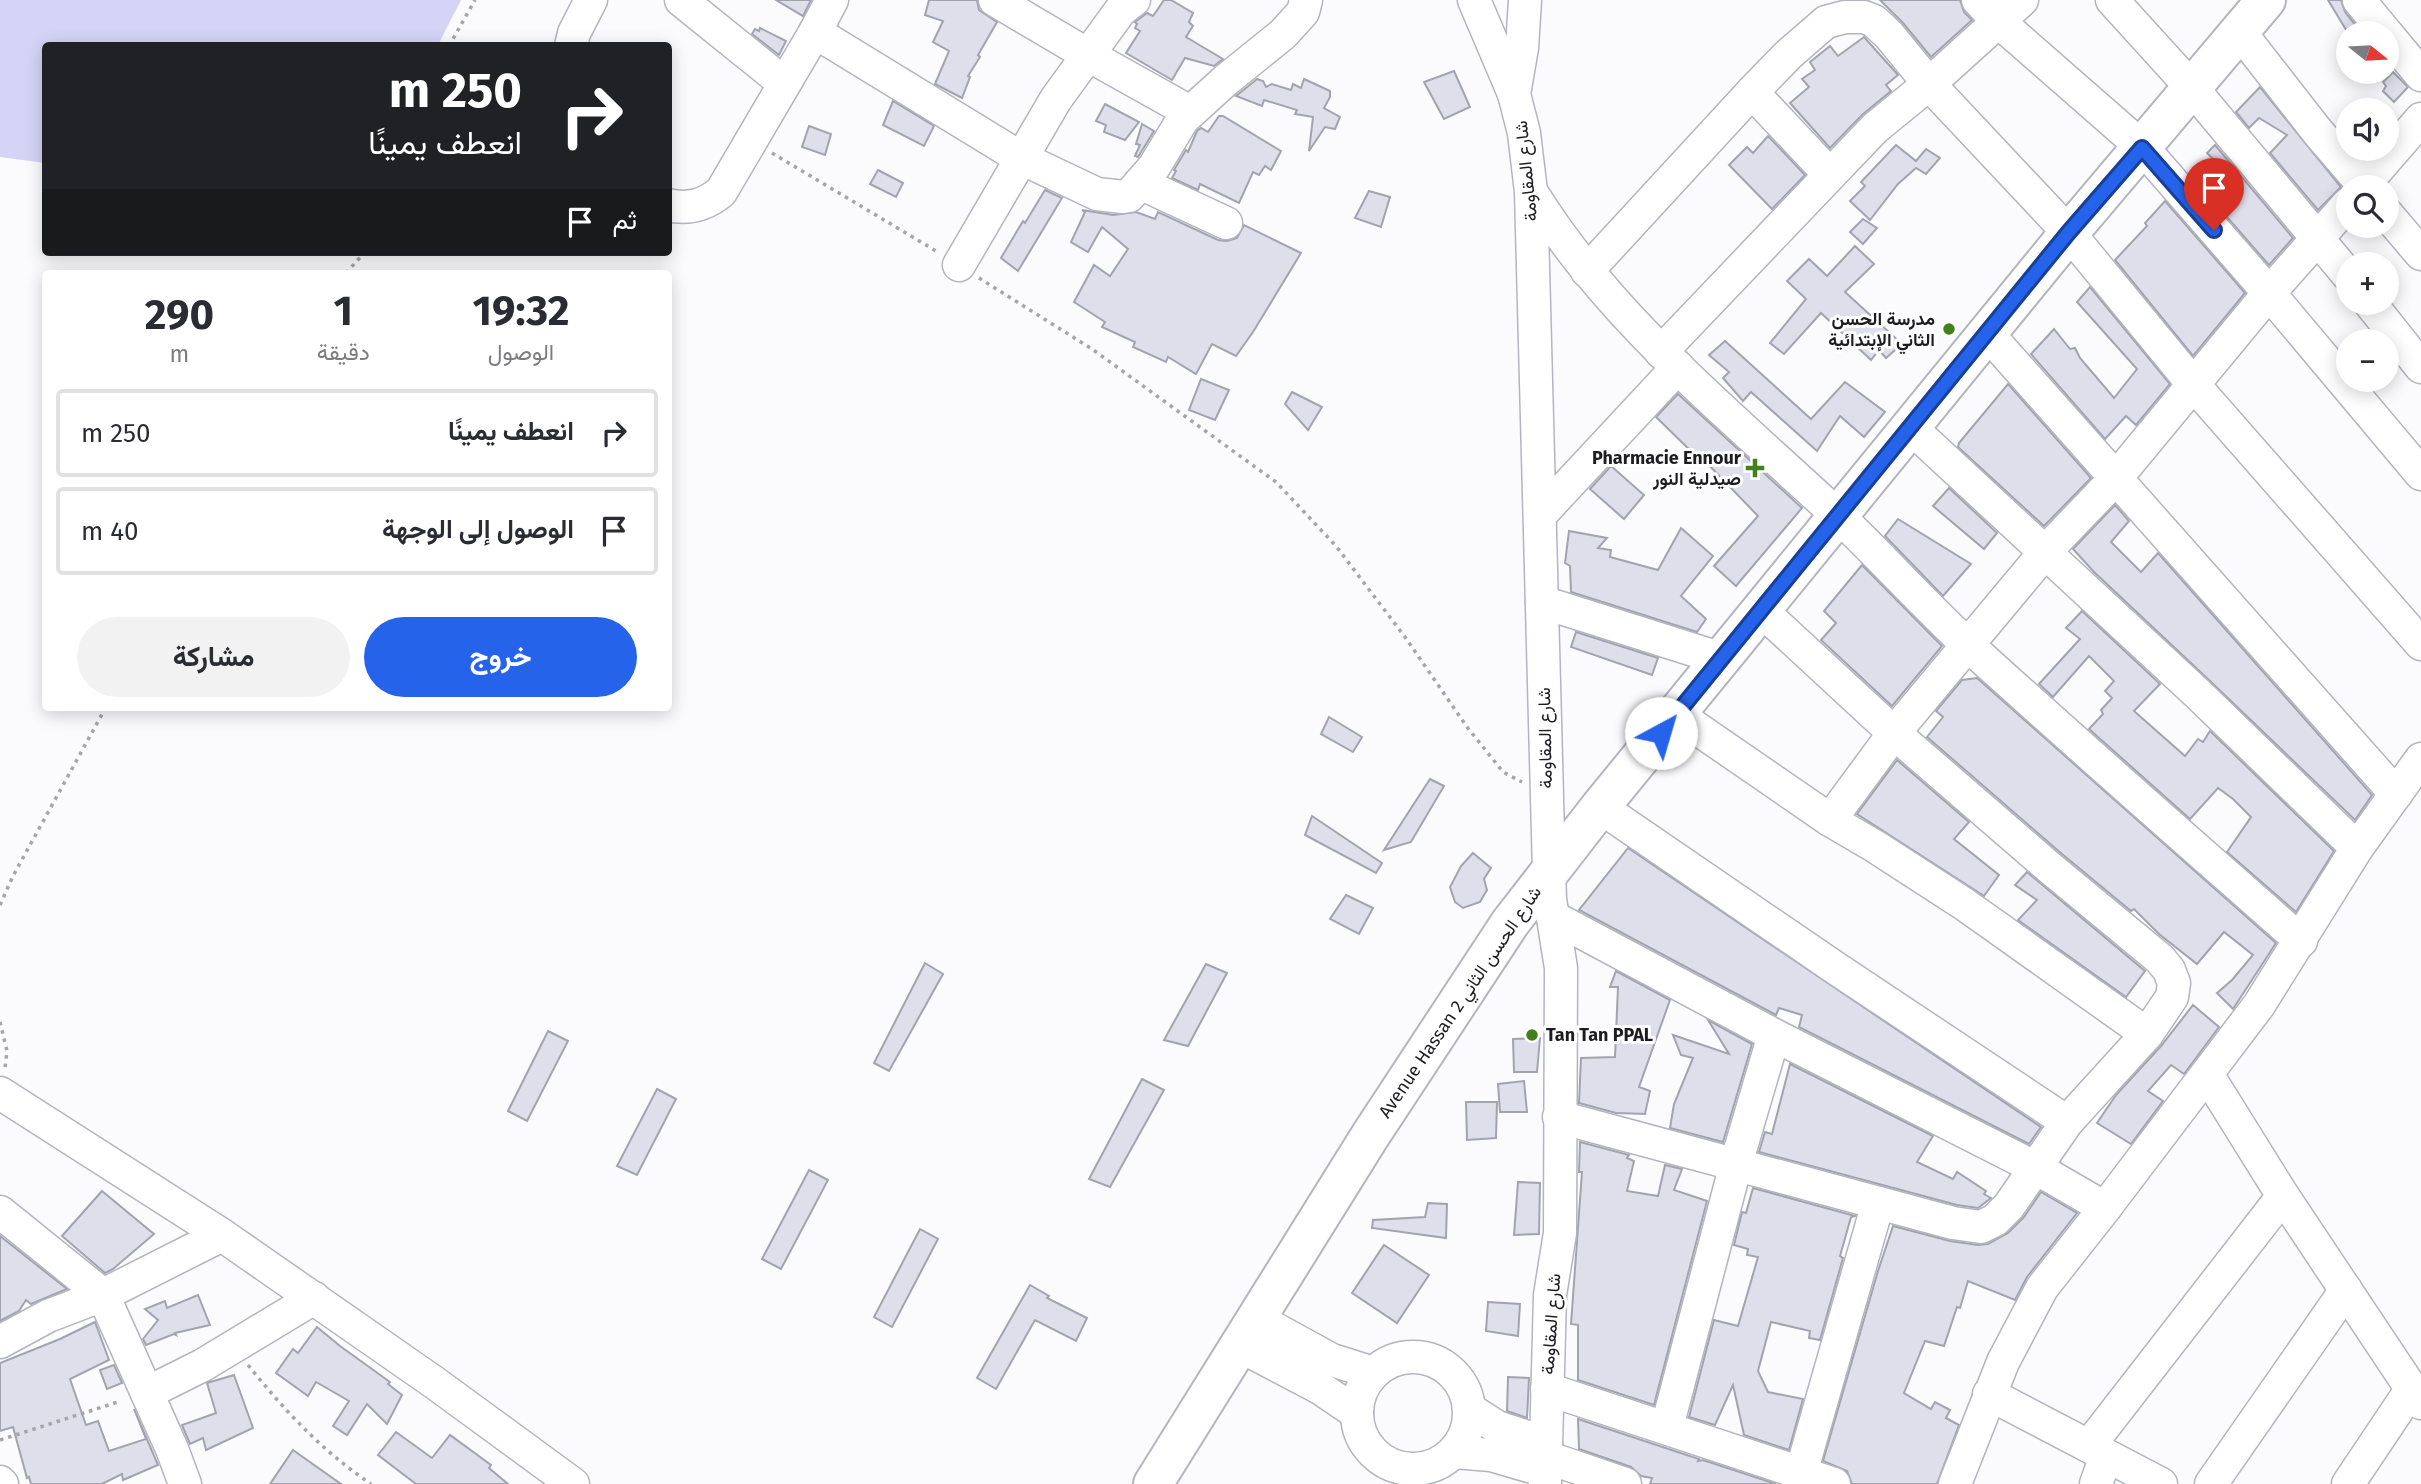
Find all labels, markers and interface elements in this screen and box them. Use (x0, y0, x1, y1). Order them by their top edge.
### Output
north arrow (2336, 21, 2399, 84)
map controls (2336, 21, 2399, 392)
text: 250 m (389, 61, 522, 120)
icon: right (546, 70, 637, 161)
button: sound (2336, 98, 2399, 161)
street label: شارع المقاومة (1510, 119, 1543, 222)
text: انعطف يمينًا (368, 124, 522, 162)
pin (2184, 158, 2244, 230)
icon: arrive (2195, 169, 2233, 207)
button: search (2336, 175, 2399, 238)
icon: arrive (561, 203, 599, 241)
text: ثم (613, 205, 637, 236)
button: + (2336, 252, 2399, 315)
text: 1 (334, 286, 353, 336)
text: 19:32 (472, 286, 569, 336)
text: 290 (145, 290, 214, 340)
place label: مدرسة الحسن الثاني الإبتدائية (1828, 308, 1935, 355)
marker: مدرسة الحسن الثاني الإبتدائية (1941, 321, 1957, 337)
button: − (2336, 329, 2399, 392)
text: دقيقة (317, 338, 370, 366)
text: الوصول (488, 338, 554, 366)
text: m (169, 340, 189, 368)
icon: right (595, 414, 633, 452)
text: انعطف يمينًا (448, 416, 574, 447)
text: 250 m (81, 418, 151, 449)
place label: Pharmacie Ennour صيدلية النور (1592, 447, 1742, 490)
marker: Pharmacie Ennour صيدلية النور (1747, 460, 1763, 476)
icon: arrive (595, 512, 633, 550)
text: الوصول إلى الوجهة (382, 514, 574, 545)
text: 40 m (81, 516, 139, 547)
button: مشاركة (77, 617, 350, 697)
button: خروج (364, 617, 637, 697)
street label: شارع المقاومة (1533, 687, 1558, 789)
position arrow (1624, 696, 1698, 770)
street label: Avenue Hassan 2 شارع الحسن الثاني (1374, 882, 1549, 1124)
place label: Tan Tan PPAL (1546, 1024, 1653, 1046)
marker: Tan Tan PPAL (1524, 1027, 1540, 1043)
street label: شارع المقاومة (1536, 1273, 1567, 1375)

